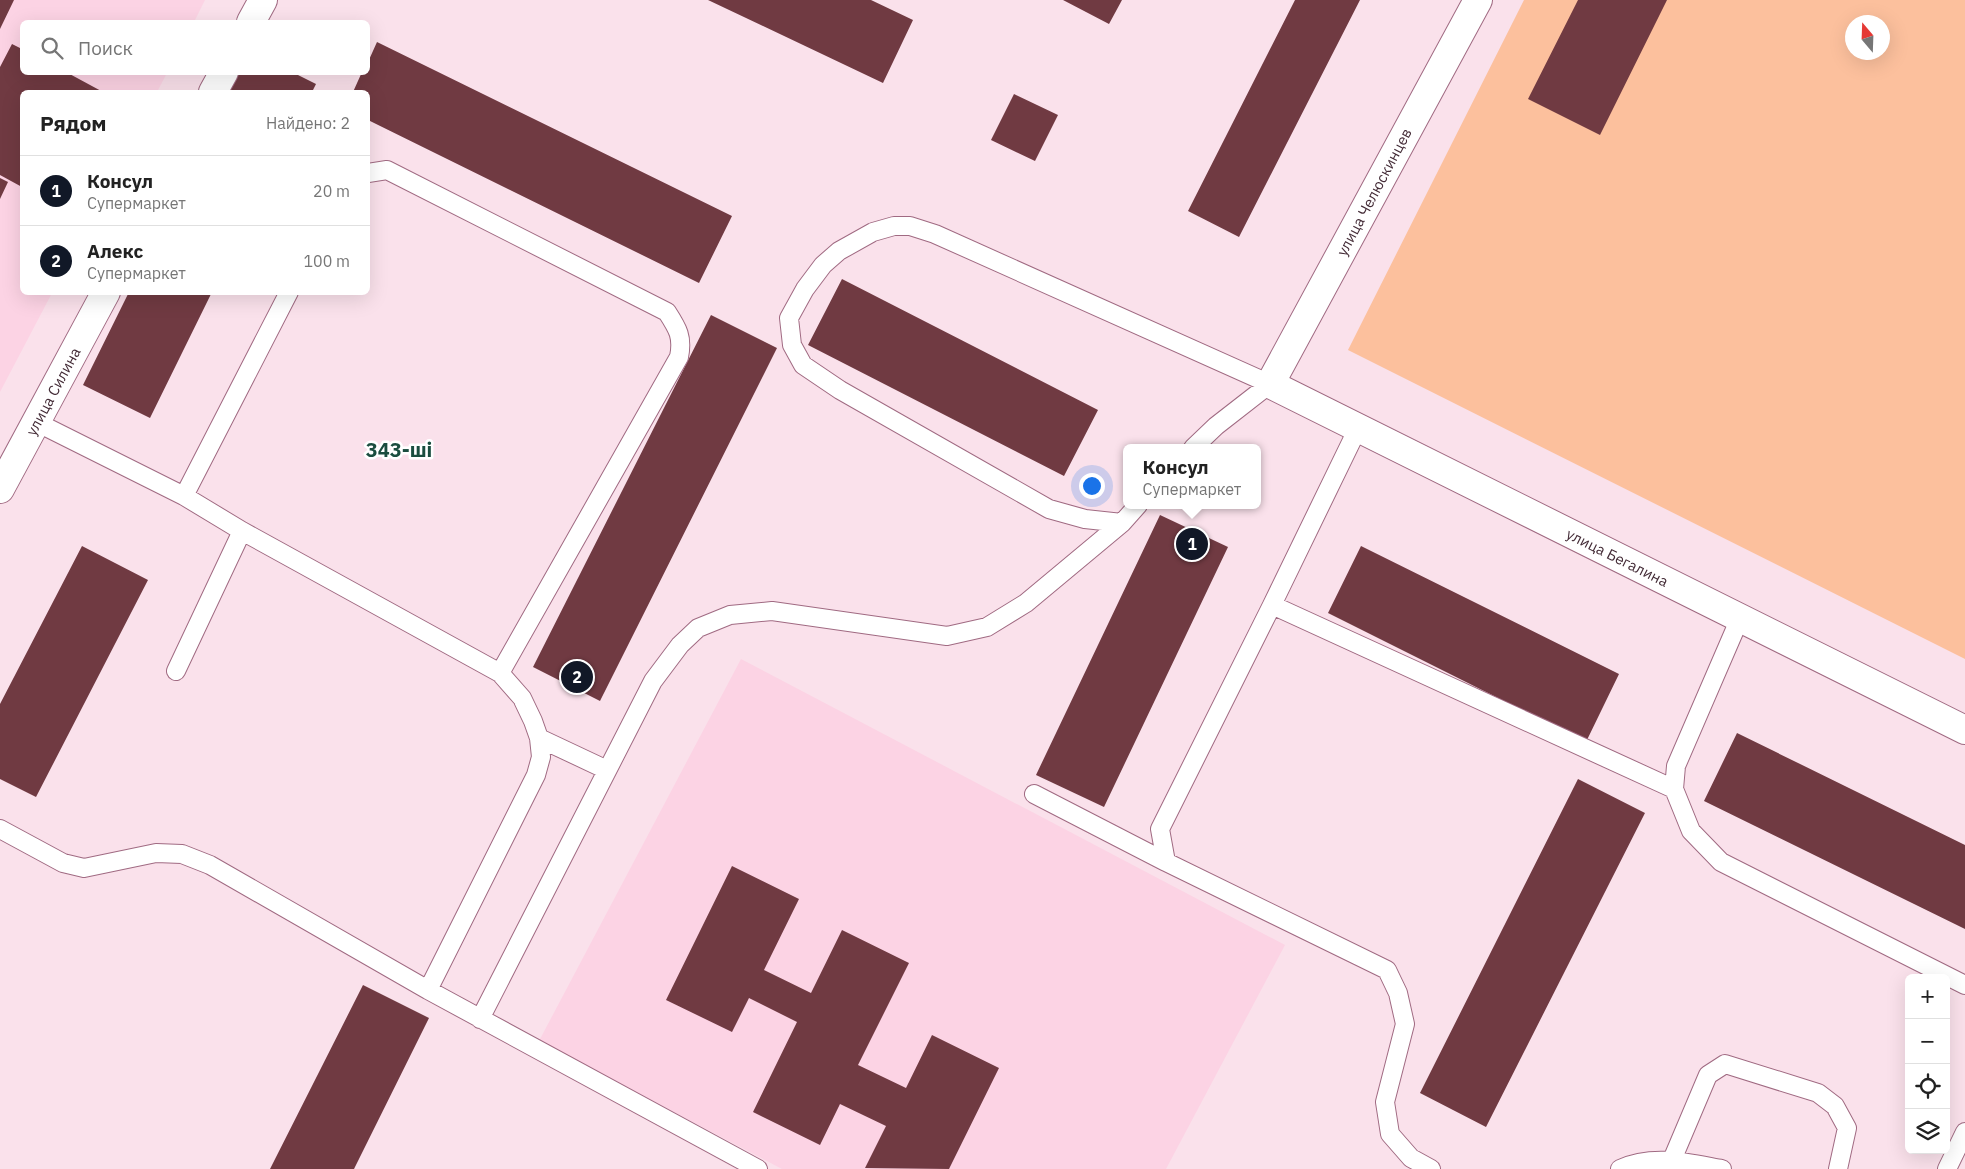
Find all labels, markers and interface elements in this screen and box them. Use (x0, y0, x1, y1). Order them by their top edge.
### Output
north arrow (1845, 15, 1890, 60)
search box (20, 20, 370, 75)
icon: search (38, 34, 66, 62)
text: Поиск (78, 36, 133, 60)
text: Рядом (40, 109, 107, 137)
text: Найдено: 2 (266, 113, 350, 133)
street label: улица Челюскинцев (1332, 125, 1416, 259)
text: Консул (87, 169, 153, 193)
text: 1 (51, 181, 61, 201)
text: 20 m (313, 181, 350, 201)
text: Супермаркет (87, 193, 186, 213)
text: Алекс (87, 239, 143, 263)
text: 2 (51, 251, 61, 271)
text: 100 m (303, 251, 350, 271)
text: Супермаркет (87, 263, 186, 283)
street label: улица Силина (21, 344, 84, 439)
district label: 343-ші (366, 436, 432, 463)
popup (1123, 444, 1261, 509)
text: Консул (1143, 455, 1209, 479)
your location (1079, 473, 1105, 499)
text: Супермаркет (1143, 479, 1241, 499)
street label: улица Бегалина (1563, 524, 1672, 590)
pin: 1 (1176, 525, 1208, 563)
pin: 2 (561, 658, 593, 696)
map controls (1905, 974, 1950, 1154)
button: + (1905, 974, 1950, 1019)
button: − (1905, 1019, 1950, 1064)
button: locate (1905, 1064, 1950, 1109)
button: layers (1905, 1109, 1950, 1154)

